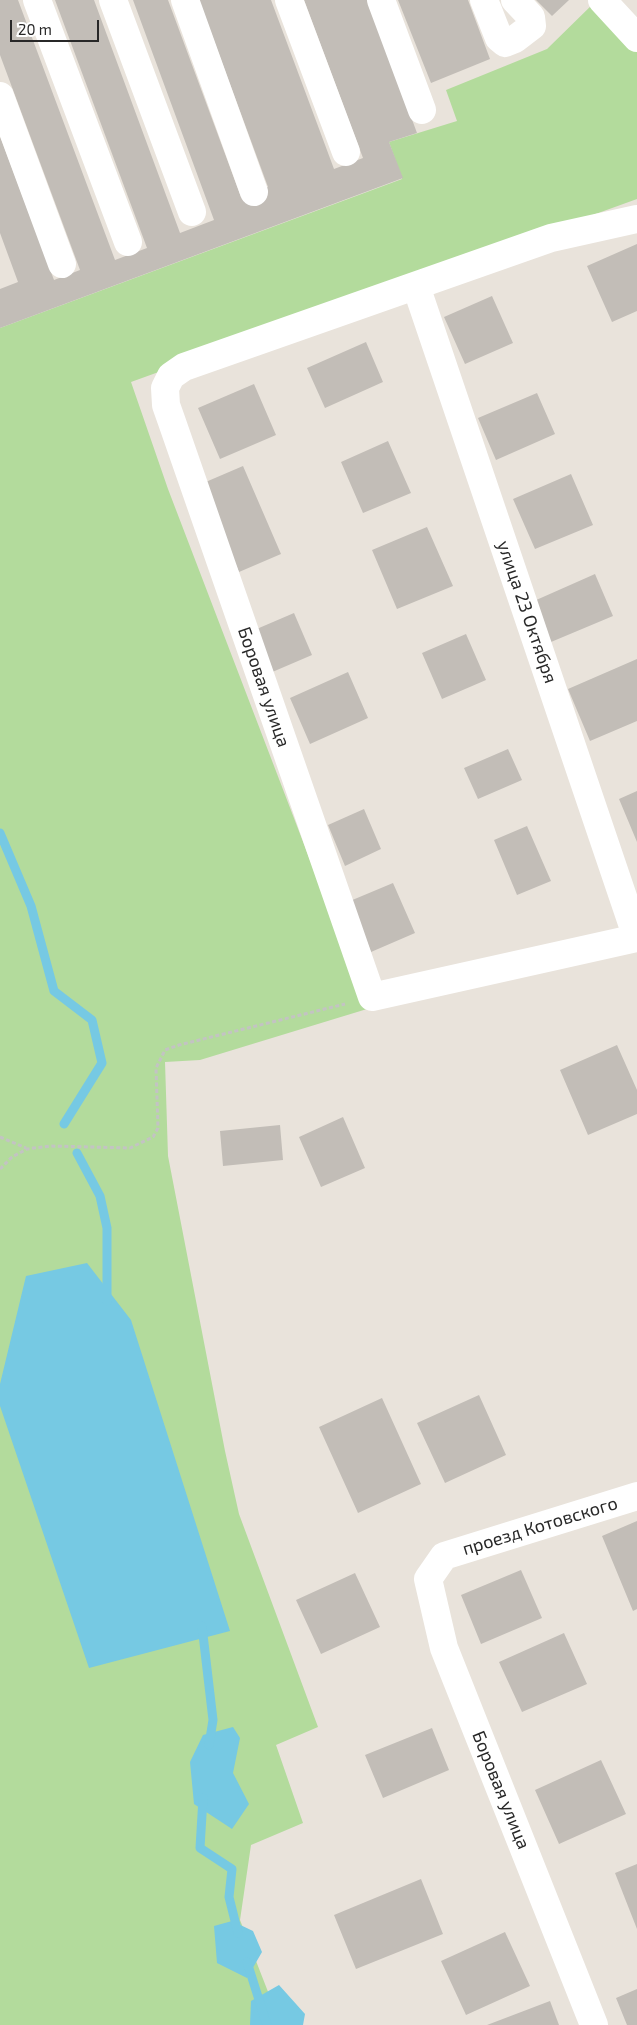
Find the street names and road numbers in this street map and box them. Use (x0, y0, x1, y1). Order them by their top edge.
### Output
street label: улица 23 Октября (492, 538, 562, 686)
street label: Боровая улица (233, 624, 295, 750)
street label: проезд Котовского (460, 1492, 620, 1560)
street label: Боровая улица (467, 1728, 535, 1852)

